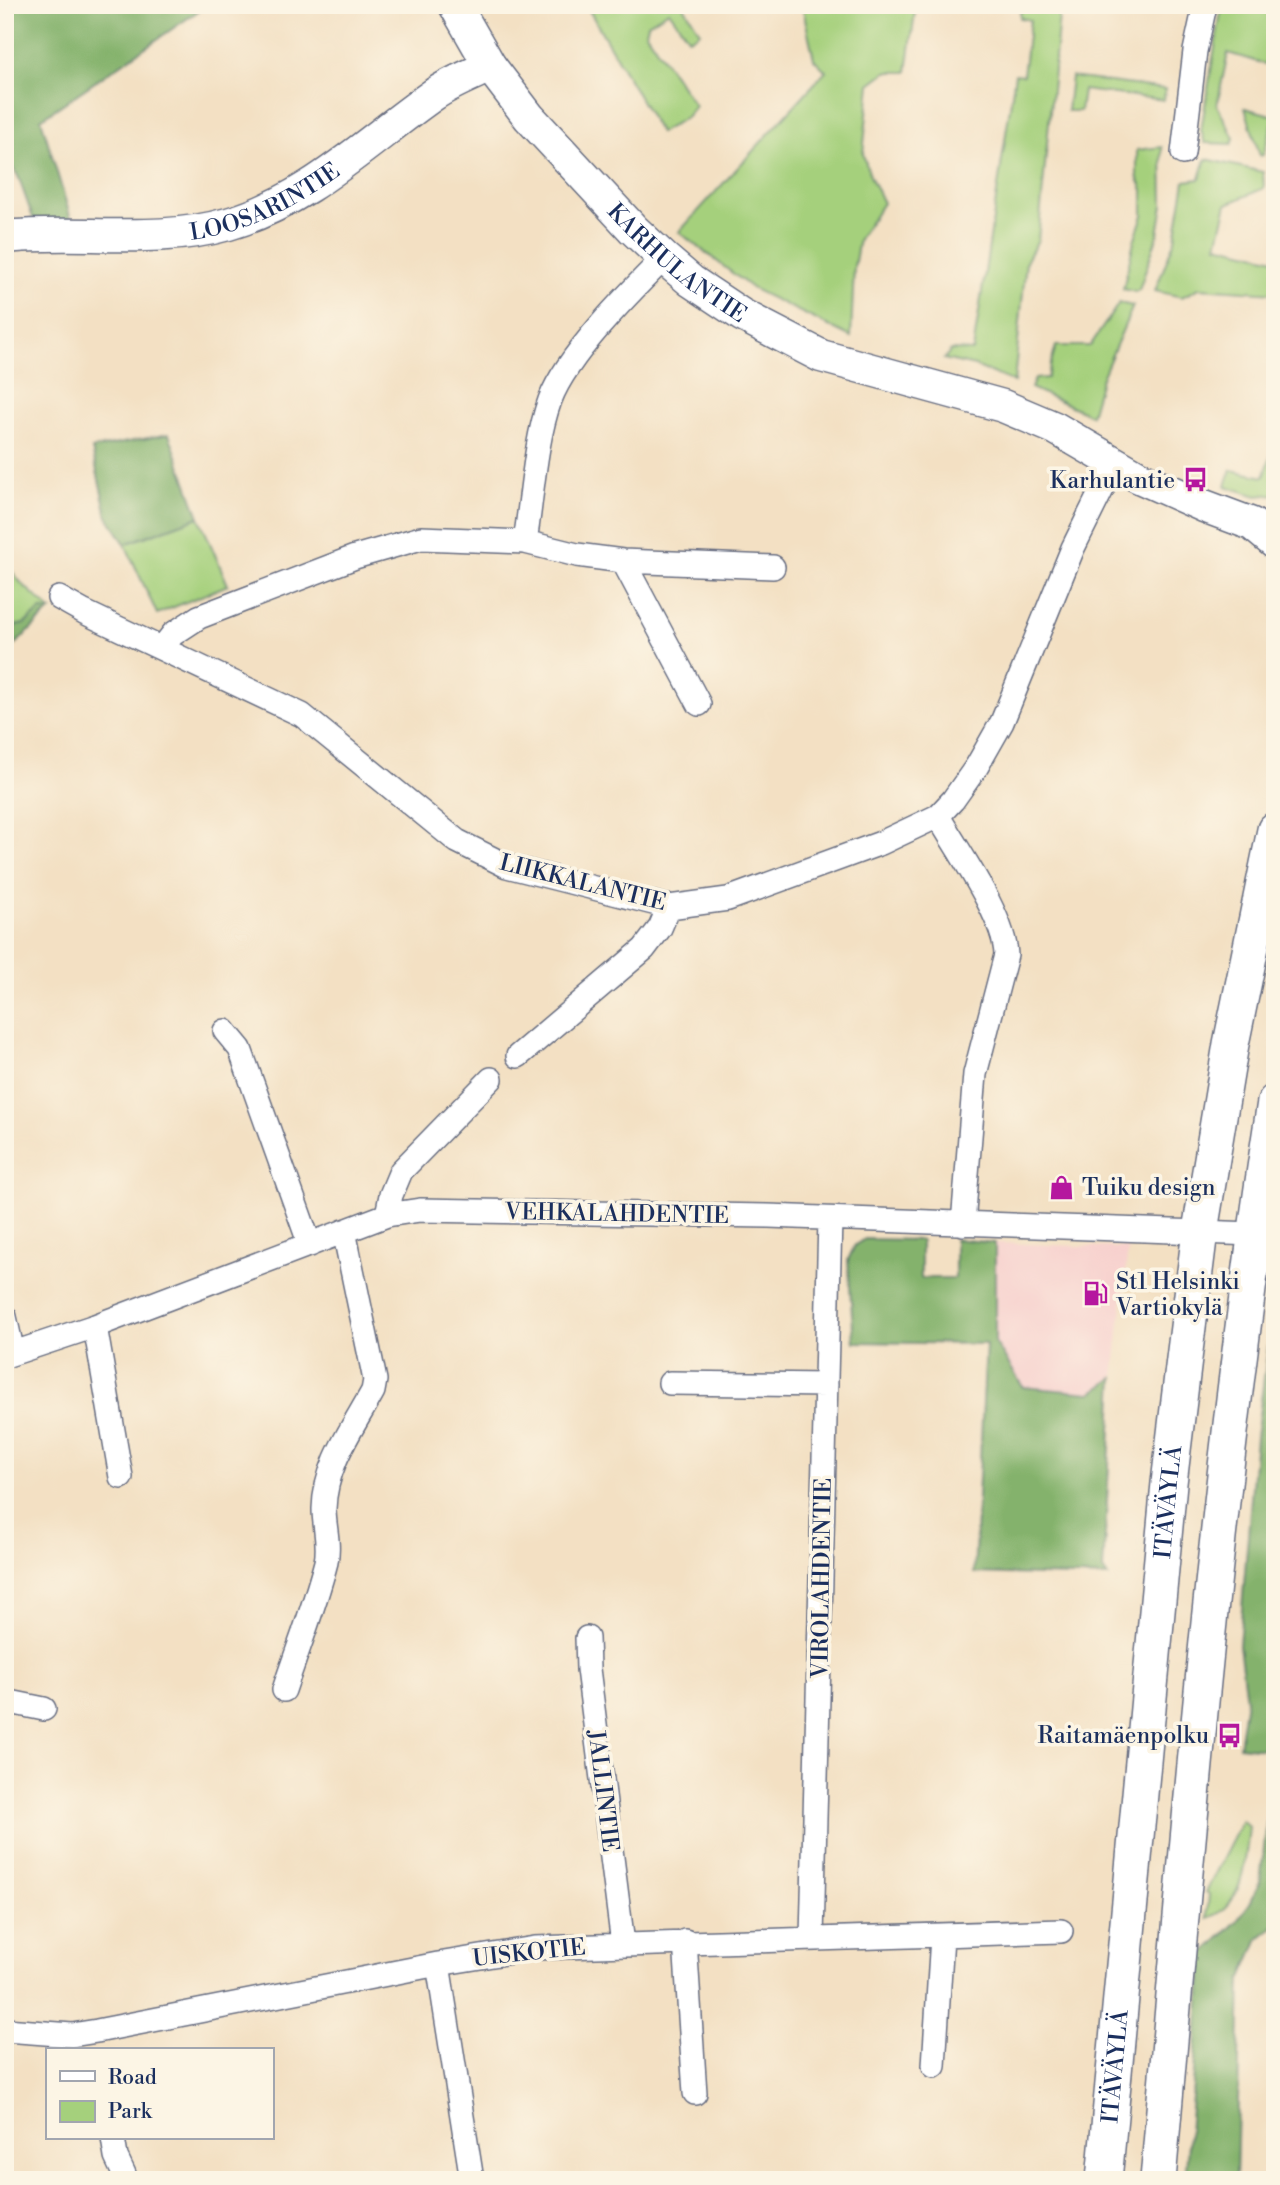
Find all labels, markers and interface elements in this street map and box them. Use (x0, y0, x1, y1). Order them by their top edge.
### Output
street label: LOOSARINTIE (188, 157, 345, 247)
street label: KARHULANTIE (601, 198, 752, 329)
bus stop icon: Karhulantie (1181, 466, 1209, 494)
place label: Karhulantie (1050, 467, 1175, 495)
street label: LIIKKALANTIE (496, 849, 669, 917)
shop icon: Tuiku design (1048, 1173, 1076, 1201)
place label: Tuiku design (1082, 1174, 1216, 1202)
street label: VEHKALAHDENTIE (504, 1198, 729, 1230)
place label: St1 Helsinki Vartiokylä (1115, 1268, 1240, 1322)
fuel station icon: St1 Helsinki Vartiokylä (1082, 1280, 1110, 1308)
street label: ITÄVÄYLÄ (1149, 1442, 1189, 1560)
street label: VIROLAHDENTIE (806, 1477, 838, 1680)
bus stop icon: Raitamäenpolku (1215, 1721, 1243, 1749)
place label: Raitamäenpolku (1038, 1722, 1209, 1750)
street label: JALLINTIE (582, 1728, 624, 1854)
street label: UISKOTIE (471, 1933, 587, 1973)
street label: ITÄVÄYLÄ (1096, 2007, 1135, 2124)
legend (46, 2048, 273, 2140)
text: Road (108, 2065, 157, 2091)
text: Park (108, 2099, 153, 2125)

